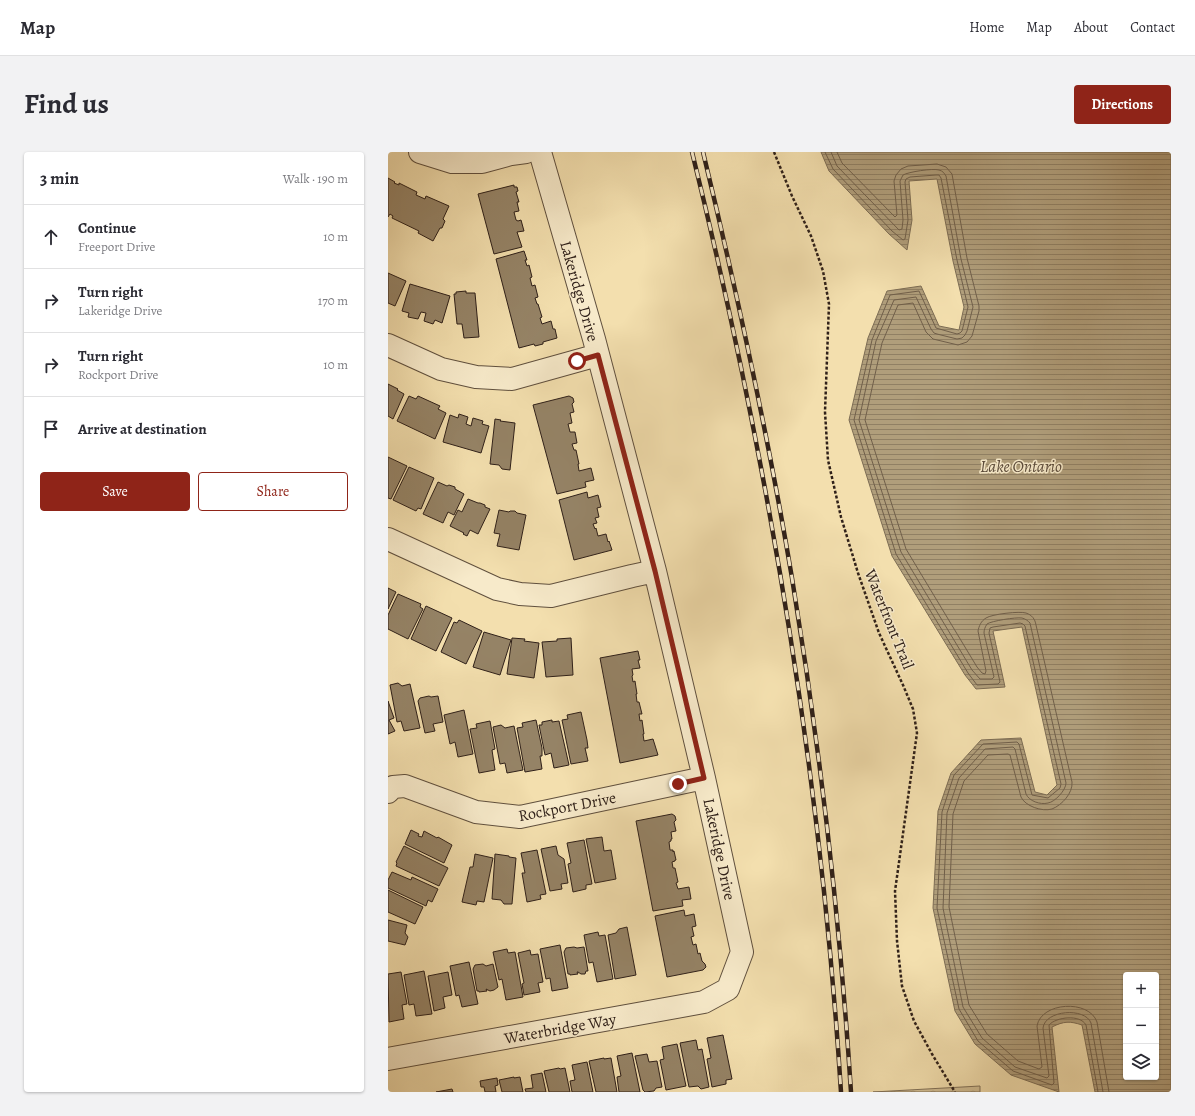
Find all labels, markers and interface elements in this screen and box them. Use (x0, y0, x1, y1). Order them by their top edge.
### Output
text: Map (20, 15, 55, 41)
text: Home (969, 18, 1004, 37)
text: Map (1026, 18, 1052, 37)
text: About (1074, 18, 1108, 37)
text: Contact (1130, 18, 1175, 37)
text: Find us (24, 85, 109, 123)
button: Directions (1074, 85, 1171, 124)
text: 3 min (40, 167, 79, 190)
text: Walk · 190 m (283, 170, 348, 187)
text: Continue (78, 218, 136, 238)
icon: ahead (40, 226, 62, 248)
text: 10 m (323, 228, 348, 245)
text: Freeport Drive (78, 238, 155, 255)
street label: Lakeridge Drive (554, 238, 604, 344)
text: Turn right (78, 282, 143, 302)
icon: right (40, 290, 62, 312)
text: 170 m (318, 292, 348, 309)
text: Lakeridge Drive (78, 302, 162, 319)
text: Turn right (78, 346, 143, 366)
route start (568, 352, 586, 370)
icon: right (40, 354, 62, 376)
text: 10 m (323, 356, 348, 373)
text: Rockport Drive (78, 366, 158, 383)
icon: arrive (40, 418, 62, 440)
text: Arrive at destination (78, 419, 207, 439)
water label: Lake Ontario (980, 455, 1062, 478)
button: Save (40, 472, 190, 511)
button: Share (198, 472, 348, 511)
street label: Waterfront Trail (859, 565, 919, 673)
route end (669, 775, 687, 793)
street label: Rockport Drive (517, 787, 618, 827)
street label: Lakeridge Drive (697, 796, 741, 902)
map controls (1123, 972, 1159, 1080)
button: + (1123, 972, 1159, 1008)
street label: Waterbridge Way (501, 1008, 619, 1050)
button: − (1123, 1008, 1159, 1044)
button: layers (1123, 1044, 1159, 1080)

